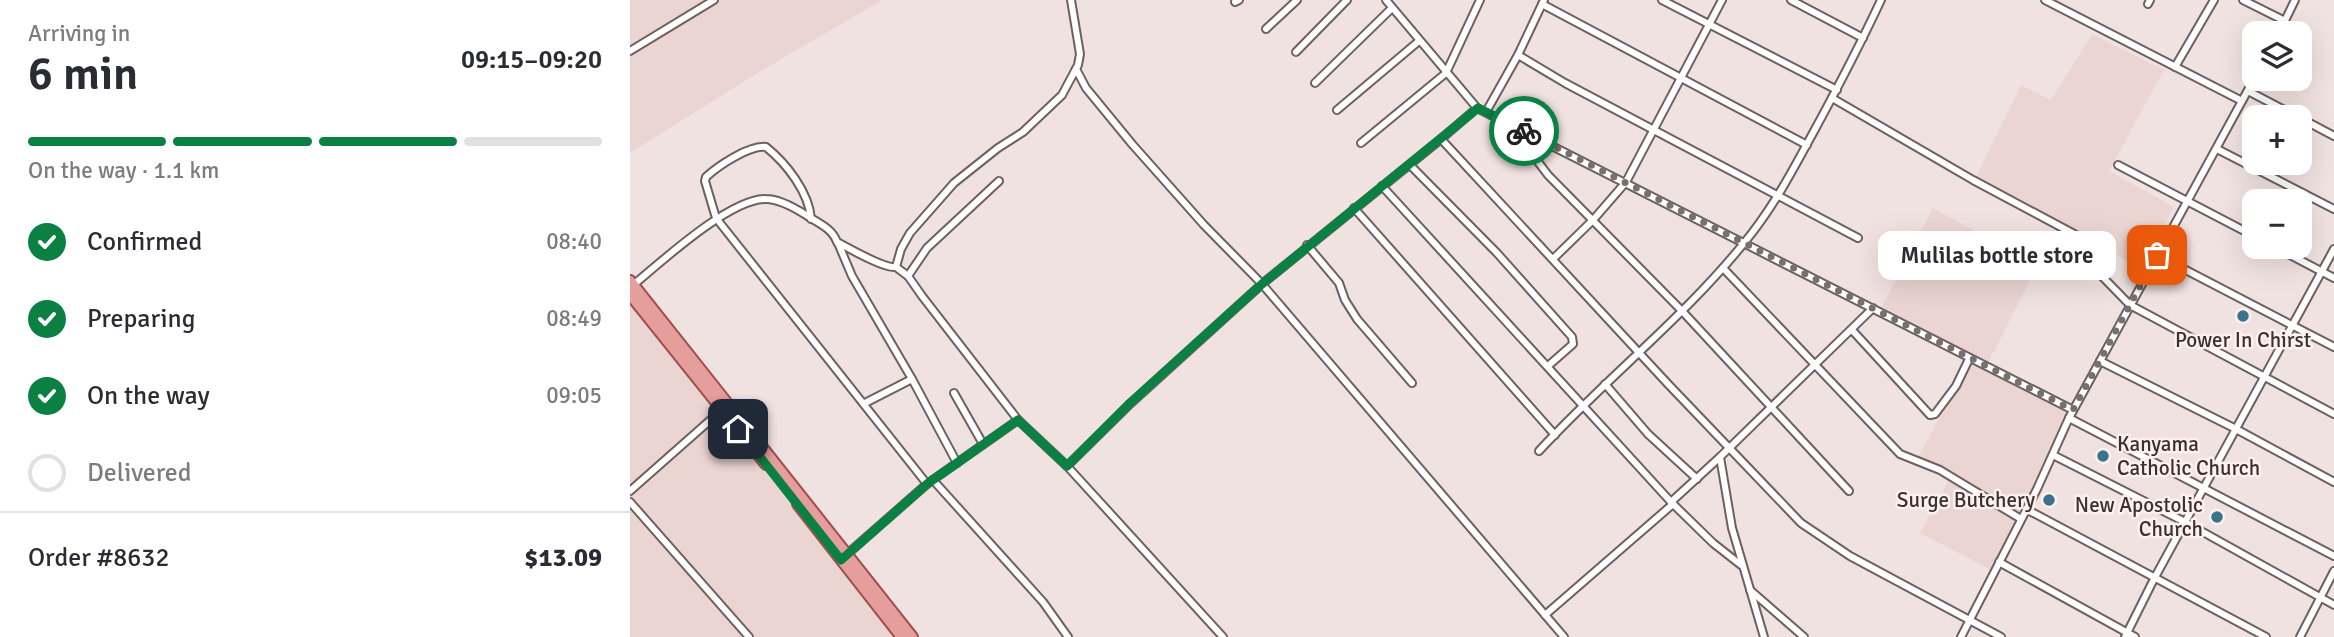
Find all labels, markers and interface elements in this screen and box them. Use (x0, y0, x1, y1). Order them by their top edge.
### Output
text: Arriving in (28, 19, 130, 48)
map controls (2242, 21, 2312, 259)
button: layers (2242, 21, 2312, 91)
text: 09:15–09:20 (461, 44, 602, 76)
text: 6 min (28, 46, 138, 102)
courier (1489, 96, 1559, 166)
button: + (2242, 105, 2312, 175)
icon: bike (1505, 112, 1543, 150)
text: On the way · 1.1 km (28, 156, 219, 185)
button: − (2242, 189, 2312, 259)
icon: check (28, 223, 66, 261)
pin (2127, 225, 2187, 285)
text: Confirmed (87, 226, 202, 258)
text: 08:40 (546, 227, 602, 256)
callout: Mulilas bottle store (1877, 230, 2115, 280)
icon: bag (2138, 236, 2176, 274)
text: Mulilas bottle store (1900, 241, 2094, 270)
icon: check (28, 300, 66, 338)
text: Preparing (87, 303, 195, 335)
text: 08:49 (546, 304, 602, 333)
marker: Power In Chirst (2235, 308, 2251, 324)
place label: Power In Chirst (2175, 327, 2311, 353)
icon: check (28, 377, 66, 415)
text: On the way (87, 380, 210, 412)
text: 09:05 (546, 381, 602, 410)
pin (708, 399, 768, 459)
icon: home (719, 410, 757, 448)
place label: Kanyama Catholic Church (2117, 431, 2260, 481)
marker: Kanyama Catholic Church (2095, 448, 2111, 464)
text: Delivered (87, 457, 192, 489)
place label: Surge Butchery (1897, 487, 2035, 513)
marker: Surge Butchery (2041, 492, 2057, 508)
place label: New Apostolic Church (2075, 492, 2203, 542)
marker: New Apostolic Church (2209, 509, 2225, 525)
text: Order #8632 (28, 542, 169, 574)
text: $13.09 (524, 542, 602, 574)

